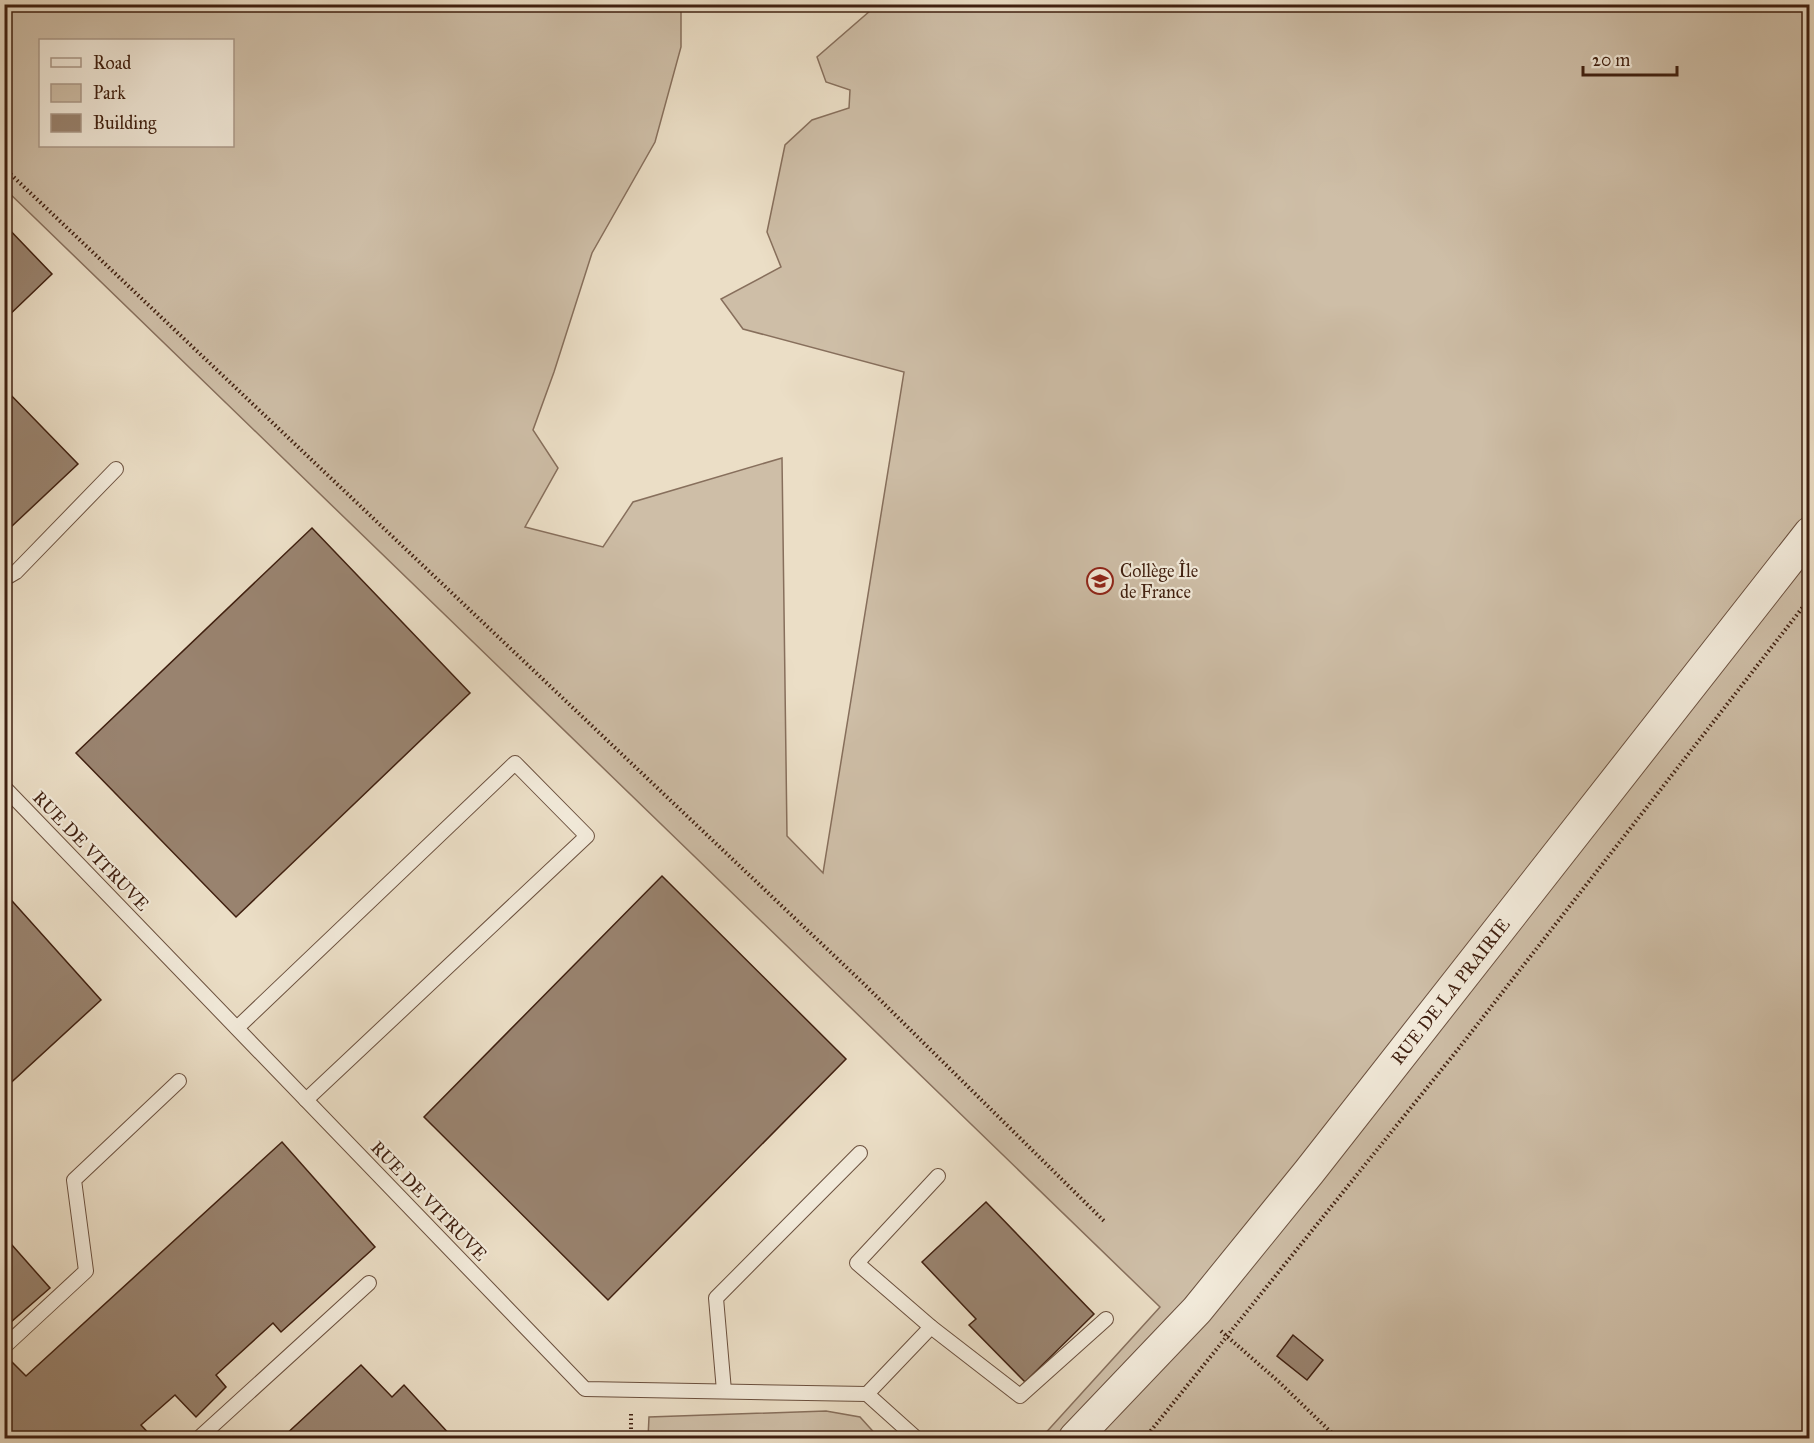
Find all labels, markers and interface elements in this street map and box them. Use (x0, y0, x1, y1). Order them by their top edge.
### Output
legend (39, 39, 234, 147)
scale bar (1583, 39, 1678, 77)
text: 20 m (1592, 49, 1630, 71)
text: Road (93, 52, 131, 74)
text: Park (93, 82, 126, 104)
text: Building (93, 112, 157, 135)
place label: Collège Île de France (1120, 559, 1198, 603)
school or university icon: Collège Île de France (1085, 566, 1115, 596)
street label: RUE DE VITRUVE (28, 787, 154, 916)
street label: RUE DE LA PRAIRIE (1386, 914, 1515, 1069)
street label: RUE DE VITRUVE (366, 1137, 492, 1266)

